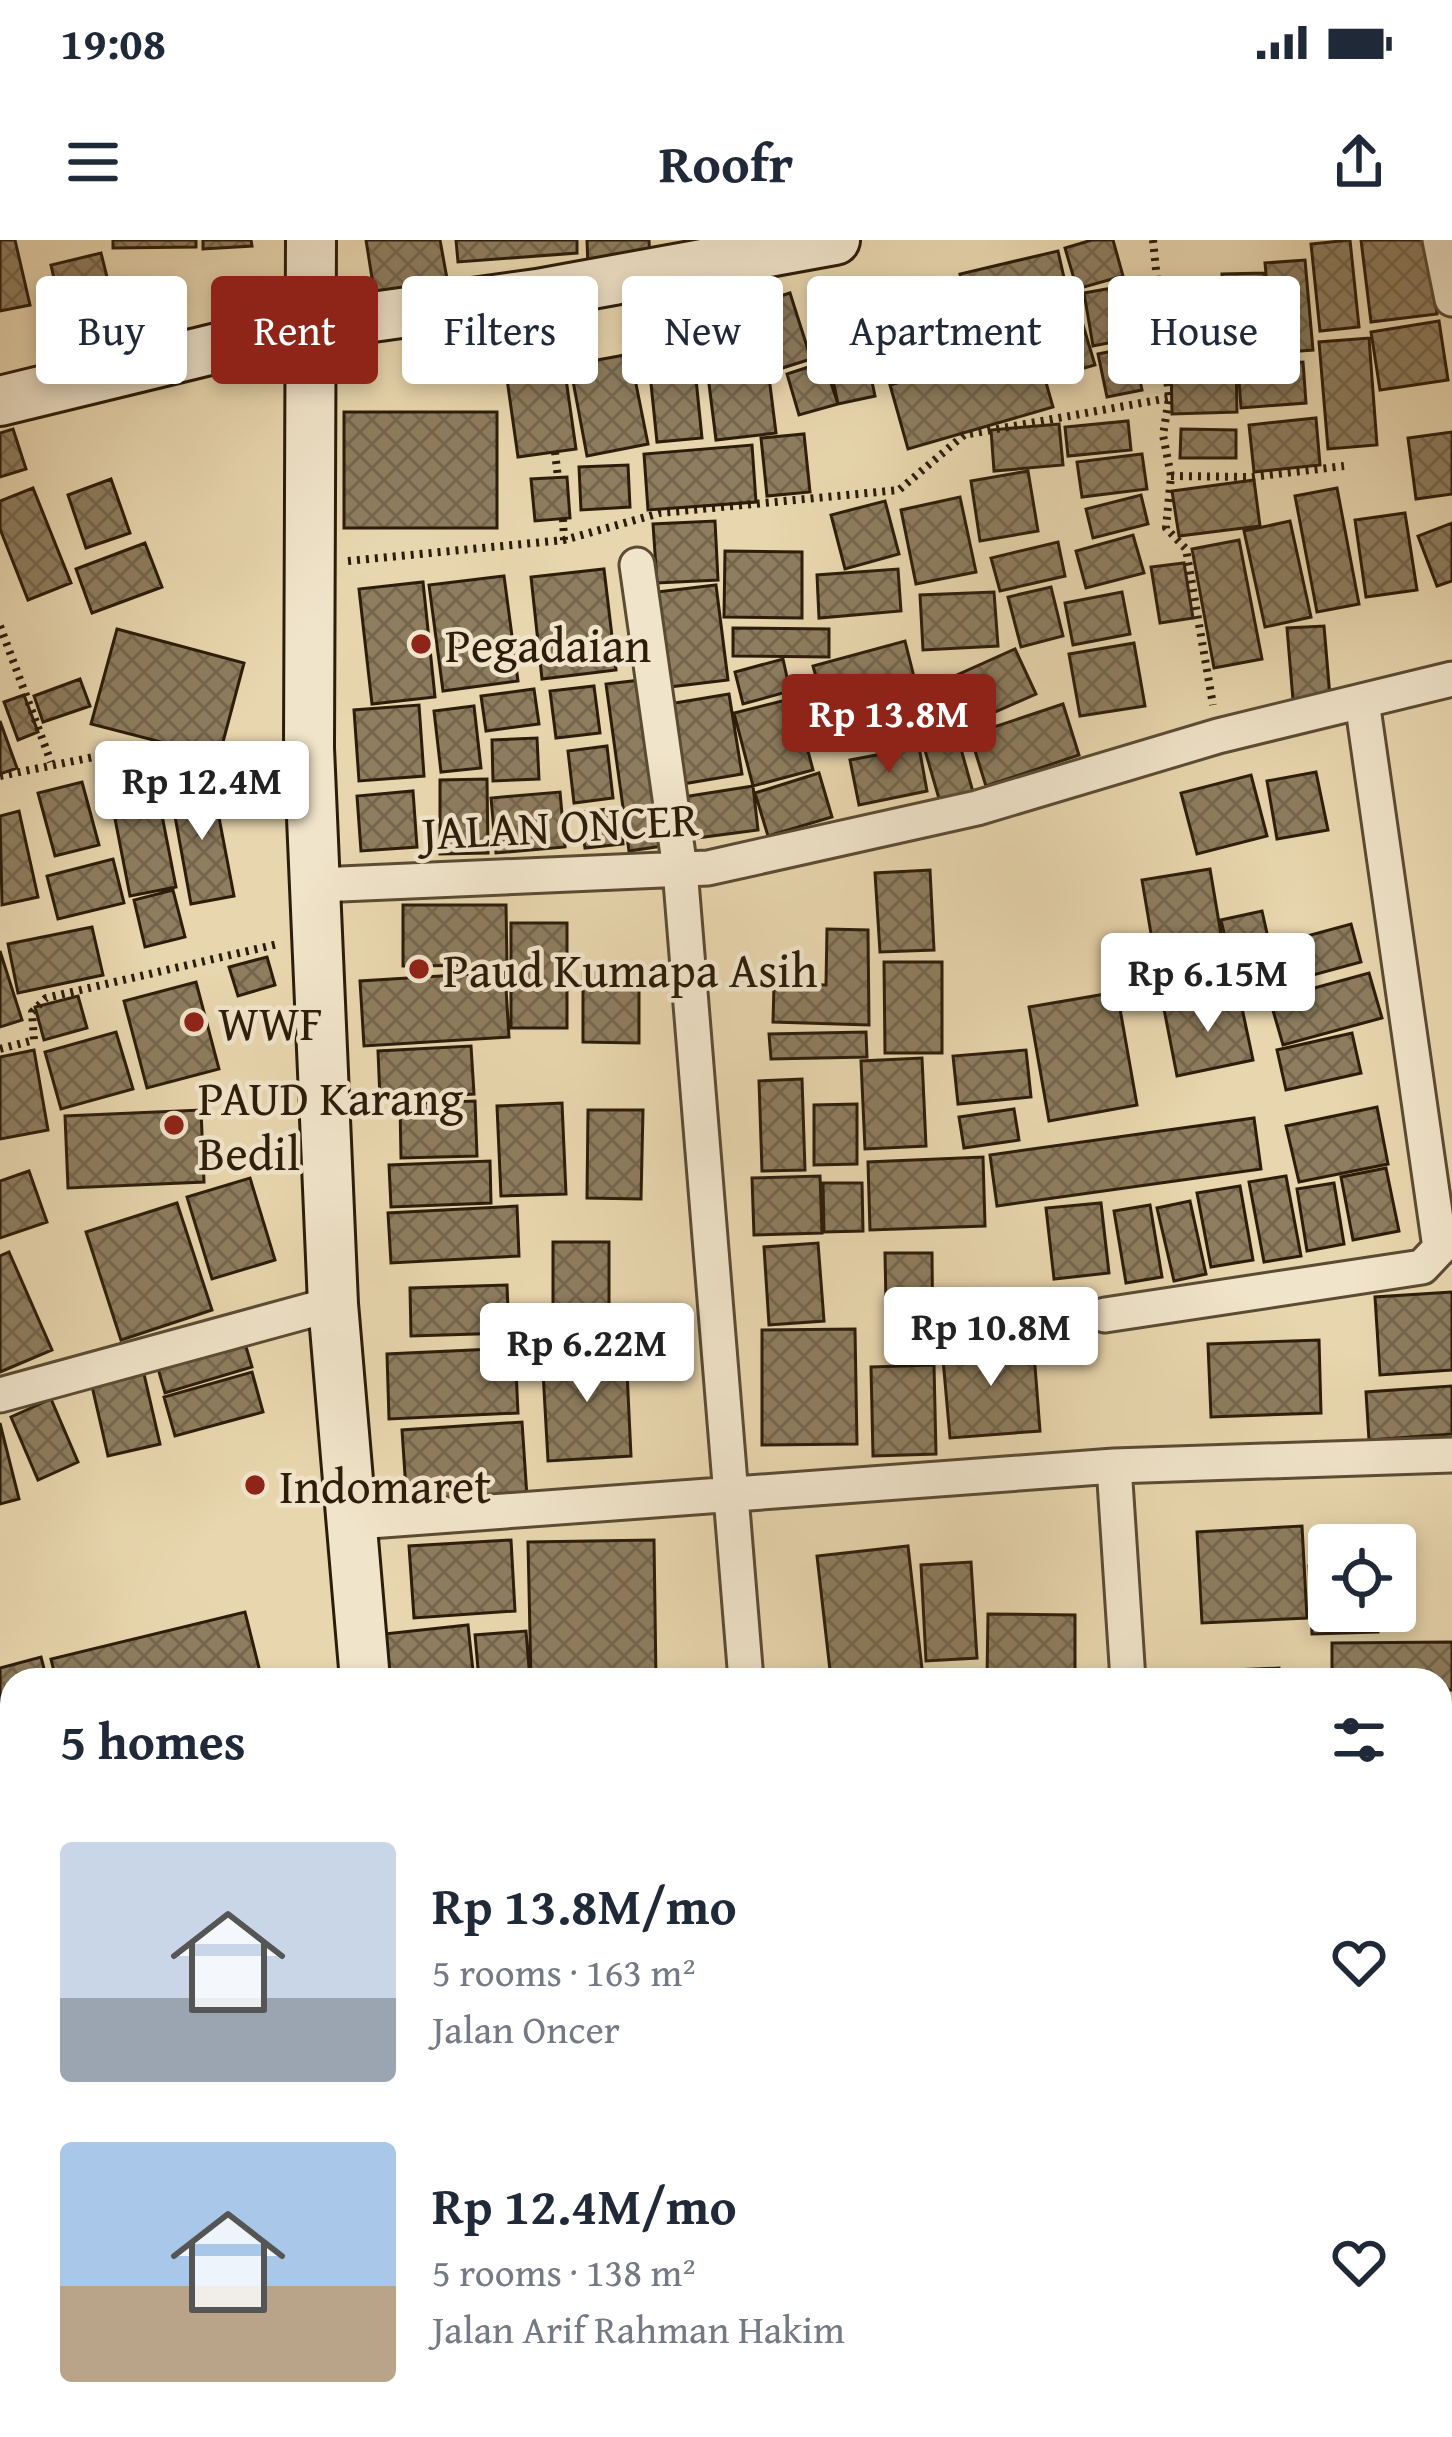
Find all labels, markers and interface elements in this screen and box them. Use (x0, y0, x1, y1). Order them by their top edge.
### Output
text: 19:08 (60, 10, 166, 75)
text: Roofr (659, 123, 793, 202)
icon: menu (60, 129, 126, 195)
icon: share (1326, 129, 1392, 195)
chip: Buy (36, 276, 187, 384)
chip: Rent (211, 276, 378, 384)
chip: Filters (402, 276, 598, 384)
chip: New (622, 276, 783, 384)
chip: Apartment (807, 276, 1084, 384)
chip: House (1108, 276, 1300, 384)
place label: Pegadaian (445, 609, 651, 680)
marker: Pegadaian (408, 631, 434, 657)
pin: Rp 13.8M (765, 674, 1013, 776)
text: Rp 13.8M (809, 684, 969, 741)
pin: Rp 12.4M (78, 741, 326, 843)
text: Rp 12.4M (122, 751, 282, 808)
street label: JALAN ONCER (414, 782, 701, 868)
pin: Rp 6.15M (1084, 933, 1332, 1035)
place label: Paud Kumapa Asih (443, 934, 818, 1005)
text: Rp 6.15M (1128, 943, 1288, 1000)
marker: Paud Kumapa Asih (406, 956, 432, 982)
place label: WWF (218, 987, 323, 1058)
marker: WWF (181, 1009, 207, 1035)
place label: PAUD Karang Bedil (198, 1062, 464, 1188)
marker: PAUD Karang Bedil (161, 1112, 187, 1138)
pin: Rp 10.8M (867, 1287, 1115, 1389)
text: Rp 10.8M (911, 1297, 1071, 1354)
pin: Rp 6.22M (463, 1303, 711, 1405)
text: Rp 6.22M (507, 1313, 667, 1370)
place label: Indomaret (279, 1450, 491, 1521)
marker: Indomaret (242, 1472, 268, 1498)
map controls (1308, 1524, 1416, 1632)
button: locate (1308, 1524, 1416, 1632)
text: 5 homes (60, 1703, 246, 1778)
icon: filters (1326, 1707, 1392, 1773)
text: Rp 13.8M/mo (432, 1868, 737, 1943)
icon: home (156, 1890, 300, 2034)
icon: heart (1326, 1929, 1392, 1995)
text: 5 rooms · 163 m² (432, 1943, 696, 2000)
text: Jalan Oncer (432, 2000, 620, 2057)
text: Rp 12.4M/mo (432, 2168, 737, 2243)
icon: home (156, 2190, 300, 2334)
icon: heart (1326, 2229, 1392, 2295)
text: 5 rooms · 138 m² (432, 2243, 696, 2300)
text: Jalan Arif Rahman Hakim (432, 2300, 845, 2357)

